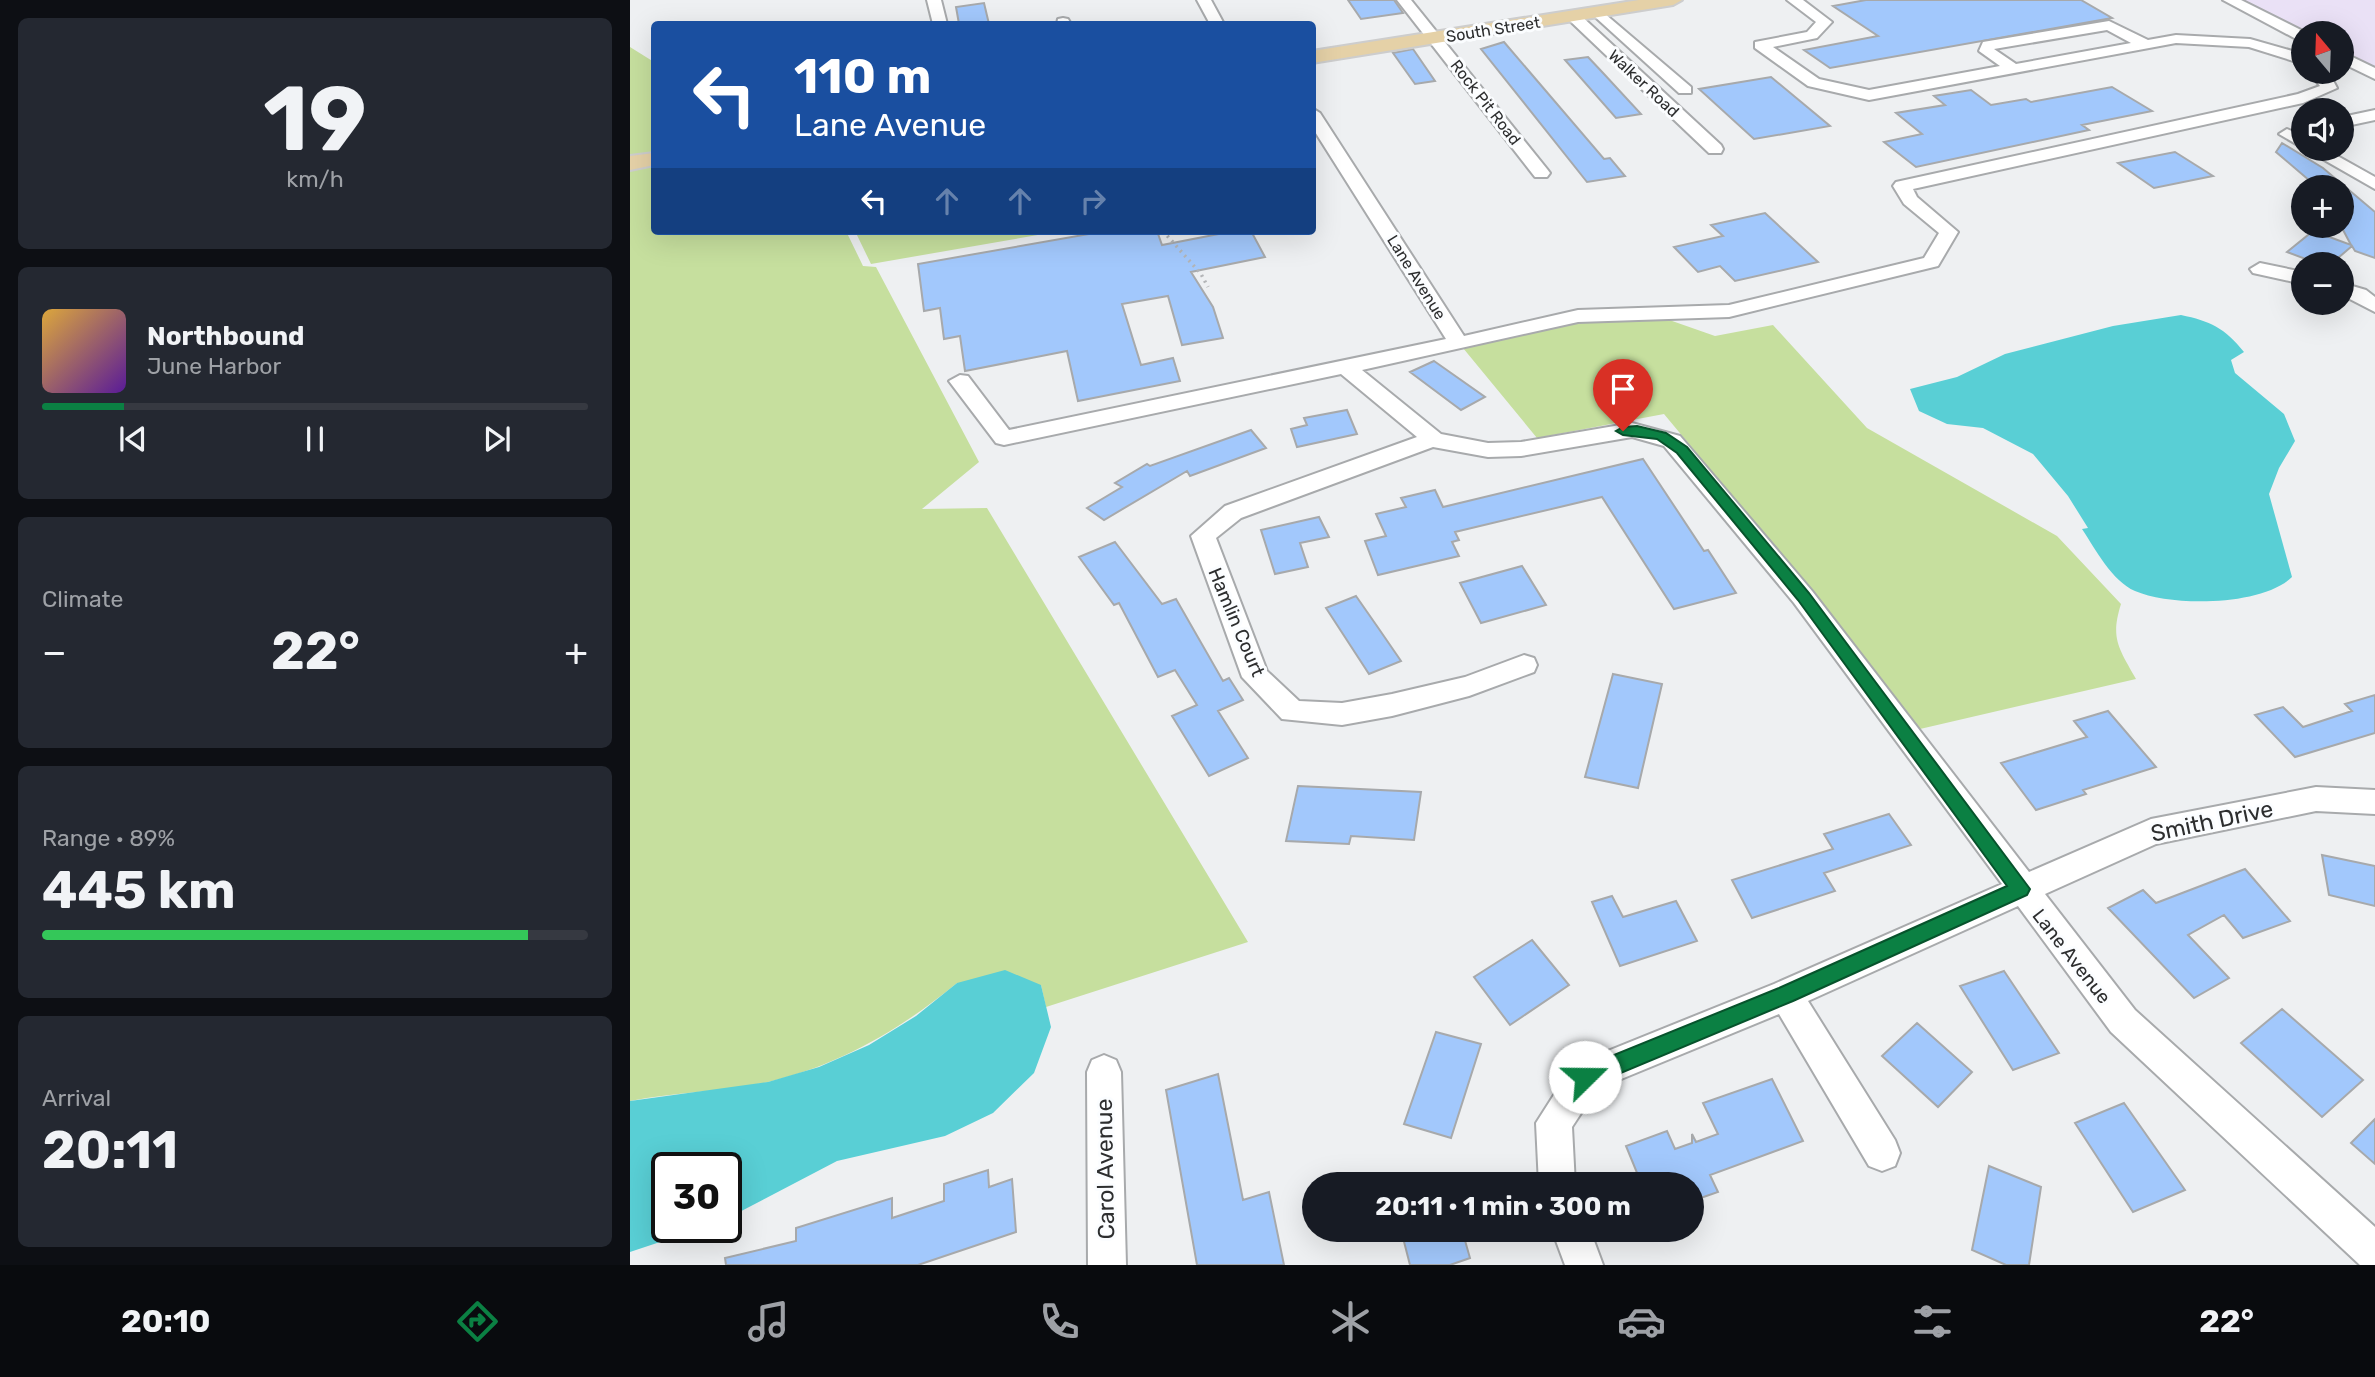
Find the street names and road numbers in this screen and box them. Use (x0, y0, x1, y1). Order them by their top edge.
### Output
street label: South Street (1445, 13, 1541, 46)
street label: Walker Road (1604, 46, 1683, 121)
street label: Rock Pit Road (1447, 56, 1525, 149)
street label: Lane Avenue (1383, 232, 1450, 323)
street label: Hamlin Court (1203, 564, 1270, 681)
street label: Smith Drive (2148, 794, 2276, 848)
street label: Lane Avenue (2027, 904, 2116, 1008)
street label: Carol Avenue (1090, 1098, 1120, 1240)

